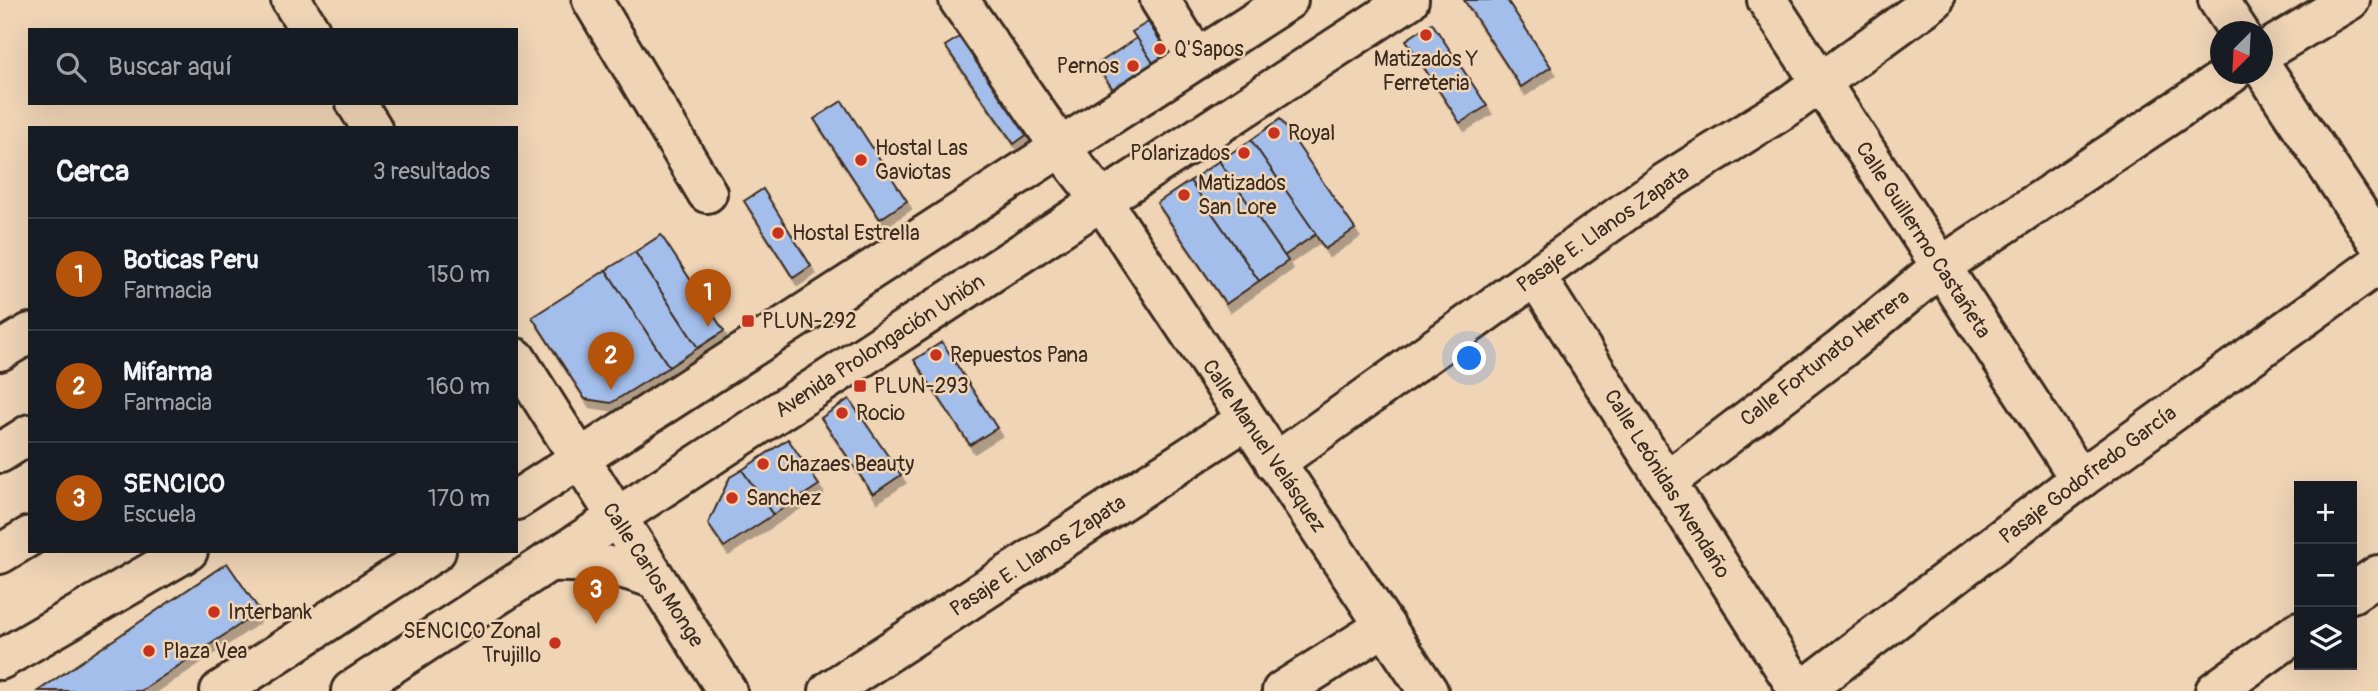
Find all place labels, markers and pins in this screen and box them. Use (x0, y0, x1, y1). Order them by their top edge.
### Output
marker: Matizados Y Ferreteria (1418, 27, 1434, 43)
place label: Q'Sapos (1174, 36, 1244, 63)
marker: Q'Sapos (1152, 41, 1168, 57)
place label: Matizados Y Ferreteria (1374, 46, 1478, 97)
place label: Pernos (1057, 53, 1120, 80)
marker: Pernos (1125, 58, 1141, 74)
place label: Royal (1288, 120, 1335, 147)
marker: Royal (1266, 125, 1282, 141)
place label: Hostal Las Gaviotas (875, 135, 968, 186)
place label: Polarizados (1130, 140, 1231, 167)
marker: Polarizados (1236, 145, 1252, 161)
marker: Hostal Las Gaviotas (853, 152, 869, 168)
place label: Matizados San Lore (1198, 170, 1286, 221)
marker: Matizados San Lore (1176, 187, 1192, 203)
place label: Hostal Estrella (792, 220, 920, 247)
marker: Hostal Estrella (770, 225, 786, 241)
pin: 1 (685, 269, 731, 327)
place label: PLUN-292 (762, 308, 857, 335)
marker: PLUN-292 (740, 313, 756, 329)
pin: 2 (588, 332, 634, 390)
place label: Repuestos Pana (950, 342, 1088, 369)
marker: Repuestos Pana (928, 347, 944, 363)
place label: PLUN-293 (874, 373, 969, 400)
marker: PLUN-293 (852, 378, 868, 394)
place label: Rocio (856, 400, 905, 427)
marker: Rocio (834, 405, 850, 421)
place label: Chazaes Beauty (777, 451, 914, 478)
marker: Chazaes Beauty (755, 456, 771, 472)
place label: Sanchez (746, 485, 821, 512)
marker: Sanchez (724, 490, 740, 506)
pin: 3 (573, 566, 619, 624)
place label: Interbank (228, 599, 312, 626)
marker: Interbank (206, 604, 222, 620)
place label: SENCICO Zonal Trujillo (403, 618, 541, 669)
marker: SENCICO Zonal Trujillo (547, 635, 563, 651)
place label: Plaza Vea (163, 638, 247, 665)
marker: Plaza Vea (141, 643, 157, 659)

